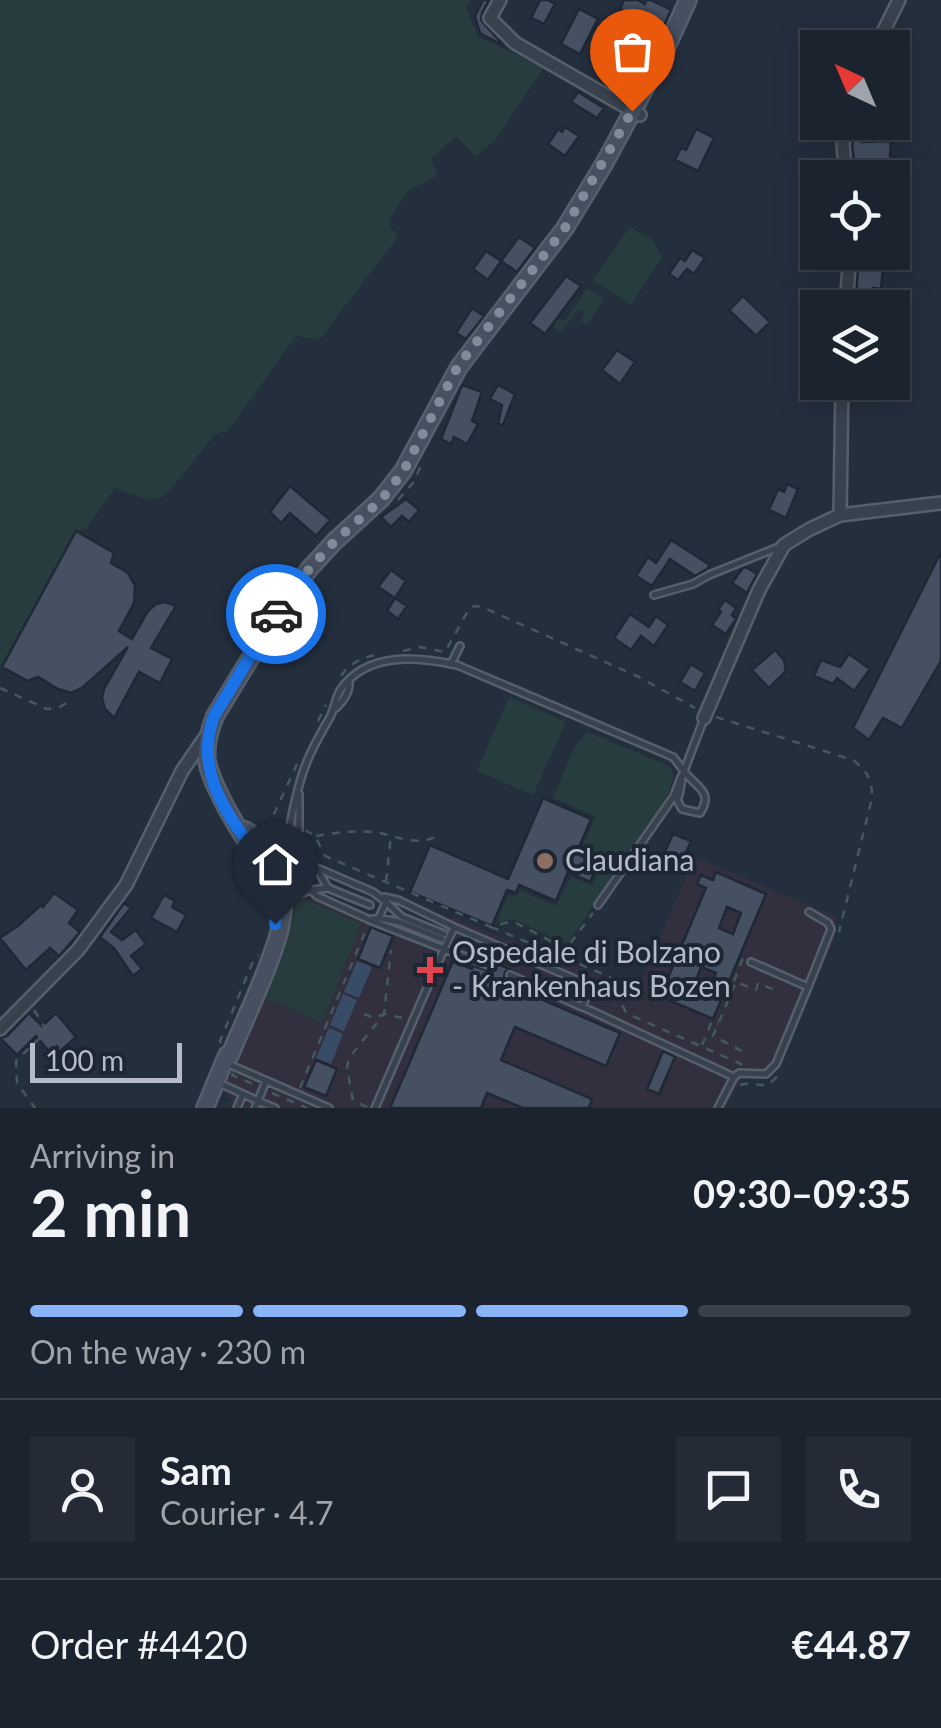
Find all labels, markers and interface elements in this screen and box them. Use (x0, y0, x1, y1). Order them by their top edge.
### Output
pin (590, 9, 675, 112)
icon: bag (605, 24, 660, 79)
north arrow (800, 30, 910, 140)
map controls (800, 30, 910, 400)
button: locate (800, 160, 910, 270)
button: layers (800, 290, 910, 400)
courier (226, 564, 326, 664)
icon: car (249, 587, 304, 642)
pin (233, 822, 318, 925)
icon: home (248, 837, 303, 892)
place label: Claudiana (565, 841, 694, 877)
marker: Claudiana (534, 850, 556, 872)
place label: Ospedale di Bolzano - Krankenhaus Bozen (452, 933, 731, 1003)
marker: Ospedale di Bolzano - Krankenhaus Bozen (417, 957, 443, 983)
scale bar (30, 1038, 182, 1082)
text: 100 m (45, 1043, 124, 1077)
text: Arriving in (30, 1136, 175, 1175)
text: 09:30–09:35 (693, 1170, 911, 1216)
text: 2 min (30, 1173, 191, 1251)
text: On the way · 230 m (30, 1332, 306, 1371)
button: person (30, 1437, 135, 1542)
button: chat (676, 1437, 781, 1542)
button: phone (806, 1437, 911, 1542)
text: Sam (160, 1447, 232, 1493)
text: Courier · 4.7 (160, 1493, 334, 1532)
text: Order #4420 (30, 1621, 247, 1667)
text: €44.87 (792, 1621, 911, 1667)

